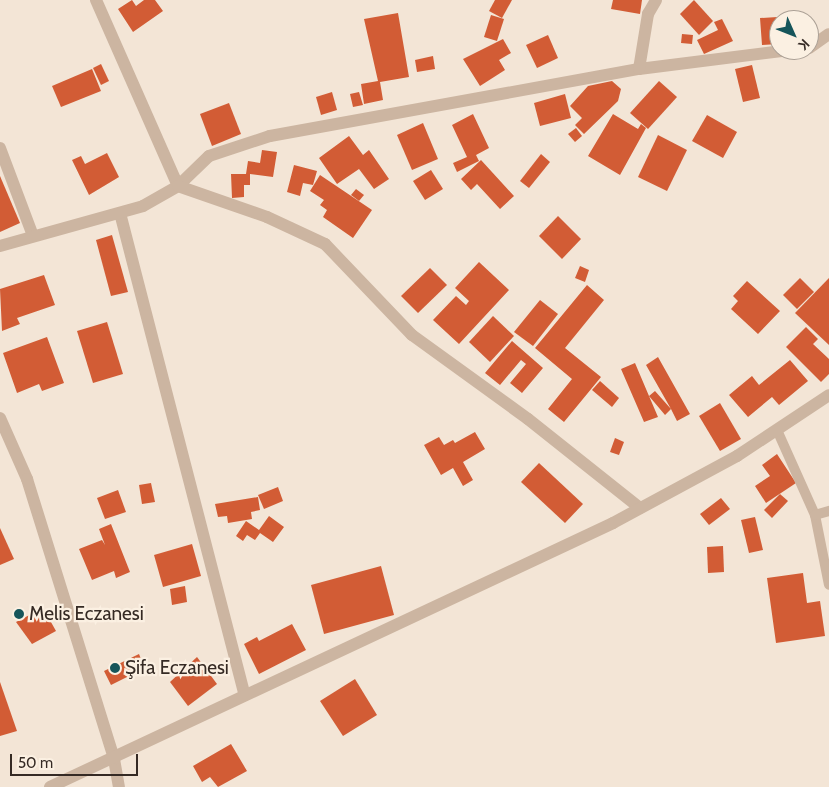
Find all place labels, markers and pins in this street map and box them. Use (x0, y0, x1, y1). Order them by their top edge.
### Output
place label: Melis Eczanesi (29, 603, 144, 625)
marker: Melis Eczanesi (13, 608, 25, 620)
place label: Şifa Eczanesi (125, 657, 229, 679)
marker: Şifa Eczanesi (109, 662, 121, 674)

